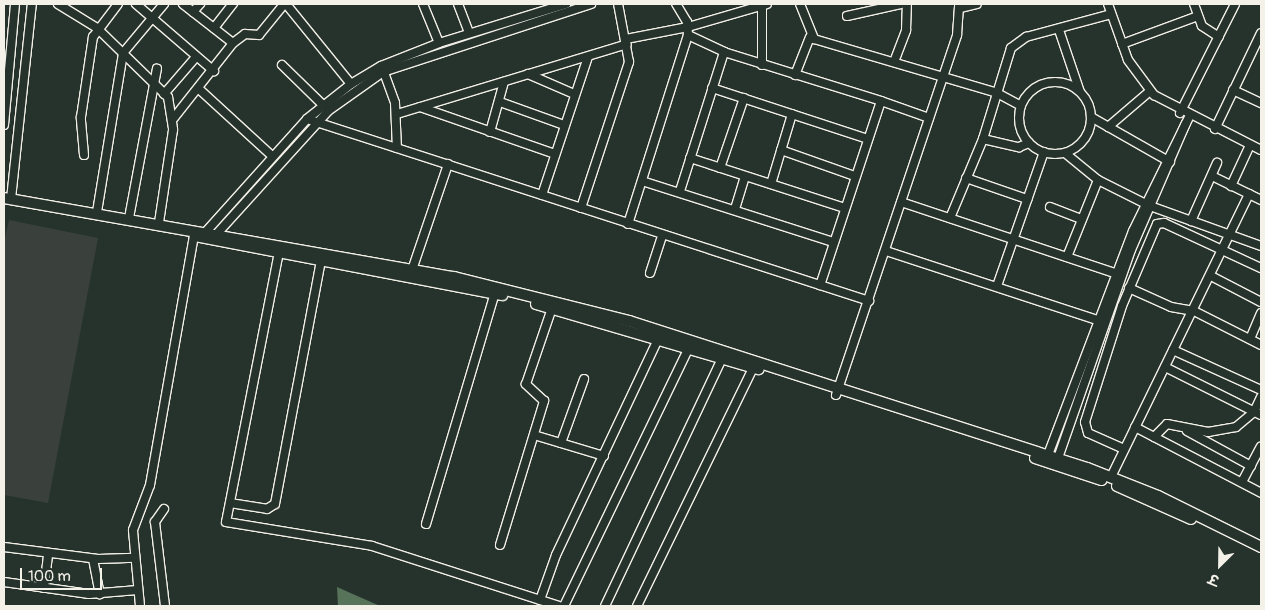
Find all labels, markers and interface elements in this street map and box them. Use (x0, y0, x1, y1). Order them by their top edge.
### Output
north arrow (1195, 540, 1245, 590)
scale bar (22, 558, 105, 590)
text: 100 m (28, 567, 71, 586)
text: उ (1206, 570, 1222, 589)

